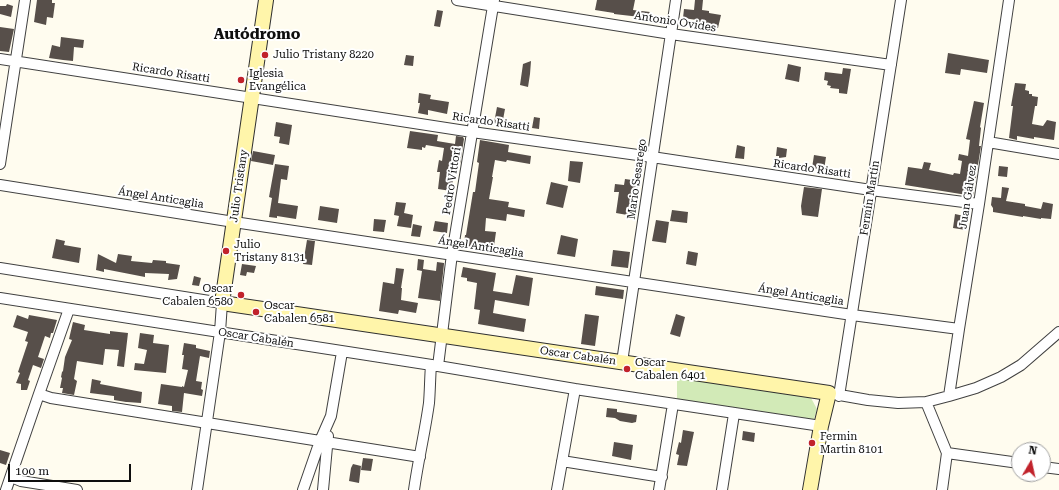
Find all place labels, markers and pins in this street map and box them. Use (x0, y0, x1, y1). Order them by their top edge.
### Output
place label: Julio Tristany 8220 (273, 48, 374, 62)
marker: Julio Tristany 8220 (260, 50, 270, 60)
place label: Iglesia Evangélica (249, 67, 306, 93)
marker: Iglesia Evangélica (236, 75, 246, 85)
place label: Julio Tristany 8131 (234, 238, 305, 264)
marker: Julio Tristany 8131 (221, 246, 231, 256)
place label: Oscar Cabalen 6580 (162, 282, 233, 308)
marker: Oscar Cabalen 6580 (236, 290, 246, 300)
place label: Oscar Cabalen 6581 (264, 299, 335, 325)
marker: Oscar Cabalen 6581 (251, 307, 261, 317)
place label: Oscar Cabalen 6401 (635, 356, 706, 382)
marker: Oscar Cabalen 6401 (622, 364, 632, 374)
place label: Fermin Martin 8101 (820, 430, 883, 456)
marker: Fermin Martin 8101 (807, 438, 817, 448)

